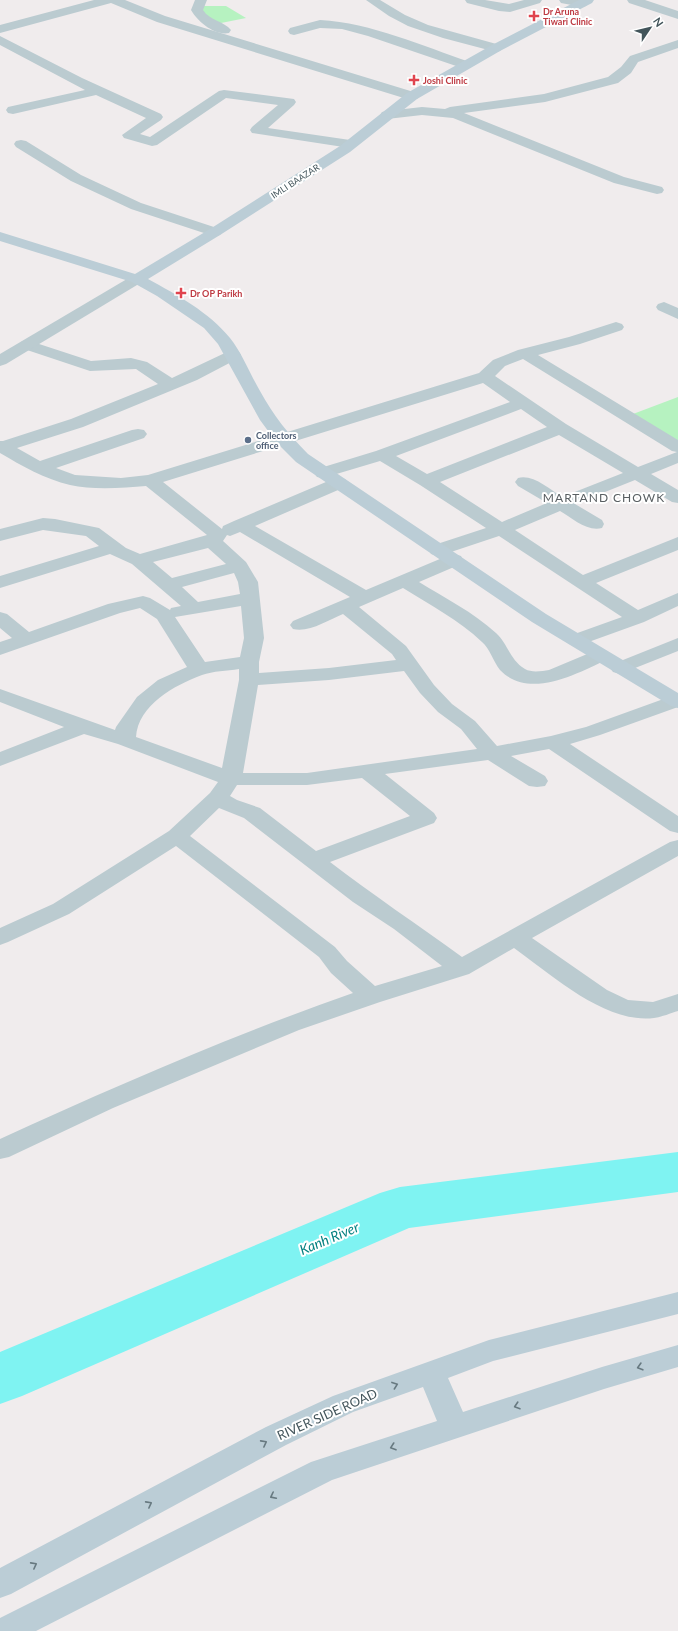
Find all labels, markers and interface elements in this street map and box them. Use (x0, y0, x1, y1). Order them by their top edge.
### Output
place label: Dr Aruna Tiwari Clinic (543, 6, 593, 27)
north arrow (630, 8, 670, 48)
marker: Dr Aruna Tiwari Clinic (528, 10, 540, 22)
text: N (651, 15, 666, 29)
marker: Joshi Clinic (408, 74, 420, 86)
place label: Joshi Clinic (423, 75, 468, 86)
street label: IMLI BAAZAR (269, 161, 322, 201)
marker: Dr OP Parikh (175, 287, 187, 299)
place label: Dr OP Parikh (190, 288, 242, 299)
place label: Collectors office (256, 430, 296, 451)
marker: Collectors office (243, 435, 253, 445)
district label: MARTAND CHOWK (543, 490, 665, 505)
water label: Kanh River (297, 1218, 361, 1258)
one-way arrow (637, 1362, 644, 1371)
one-way arrow (392, 1381, 399, 1389)
street label: RIVER SIDE ROAD (274, 1385, 380, 1443)
one-way arrow (513, 1401, 520, 1410)
one-way arrow (260, 1440, 267, 1447)
one-way arrow (390, 1443, 397, 1451)
one-way arrow (270, 1491, 277, 1499)
one-way arrow (145, 1501, 152, 1509)
one-way arrow (30, 1563, 38, 1570)

